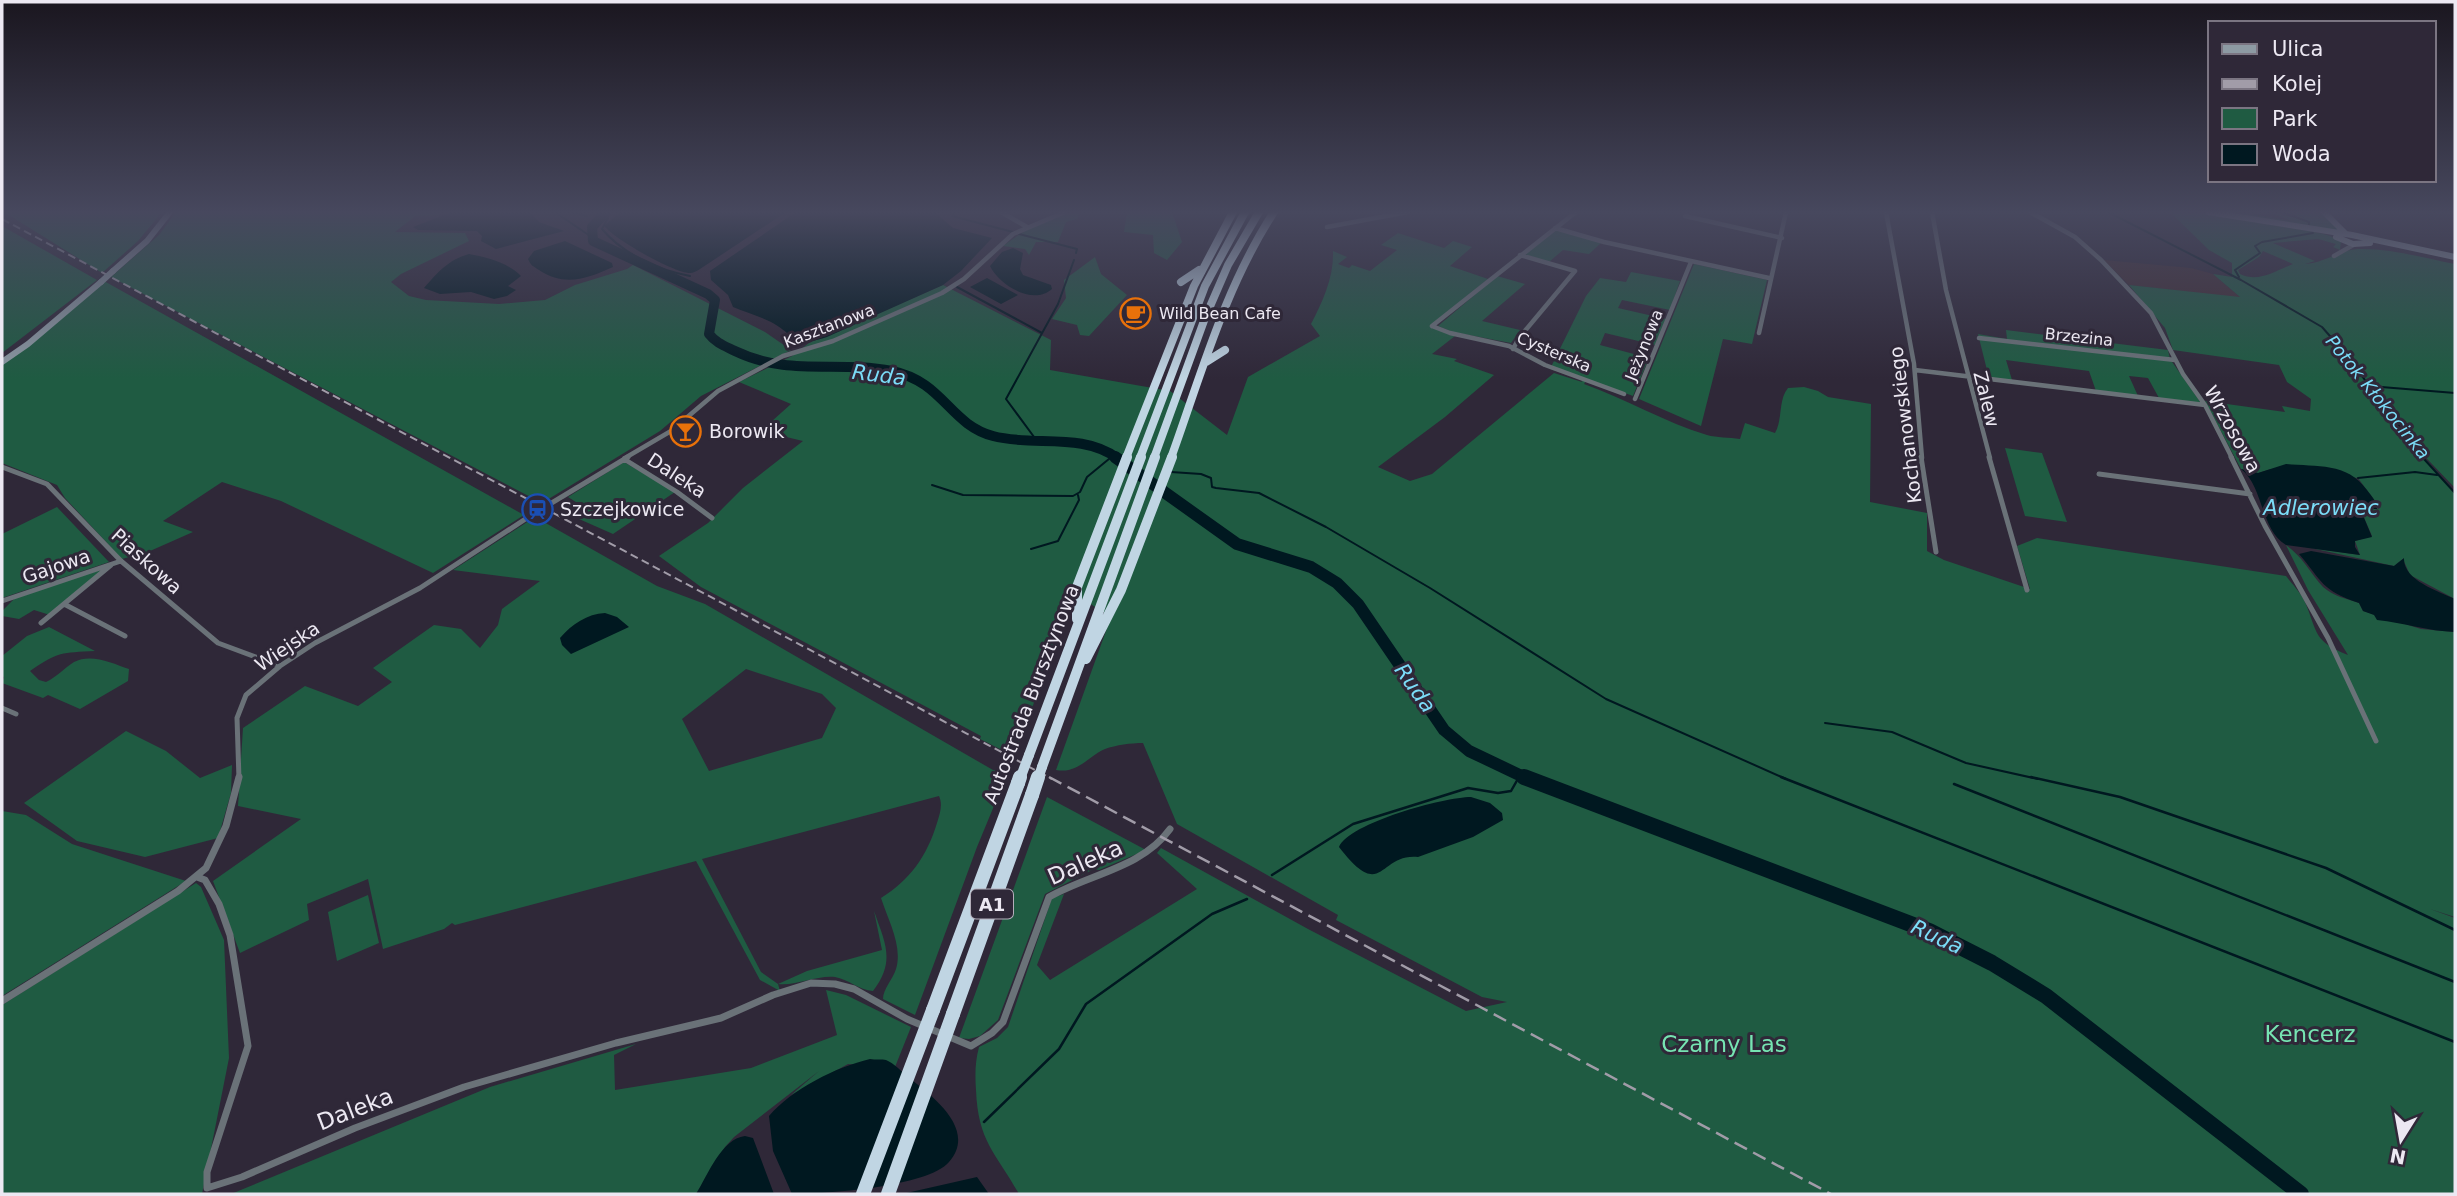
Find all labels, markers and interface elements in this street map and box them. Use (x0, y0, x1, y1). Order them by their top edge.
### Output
legend (2208, 21, 2436, 182)
text: Ulica (2272, 37, 2323, 61)
text: Kolej (2272, 72, 2322, 96)
text: Park (2272, 107, 2318, 131)
text: Woda (2272, 142, 2331, 166)
cafe icon: Wild Bean Cafe (1119, 296, 1153, 330)
street label: Kasztanowa (781, 300, 877, 352)
place label: Wild Bean Cafe (1159, 304, 1281, 323)
street label: Jeżynowa (1621, 307, 1667, 384)
street label: Brzezina (2044, 324, 2114, 350)
street label: Cysterska (1514, 328, 1594, 376)
water label: Potok Kłokocinka (2322, 331, 2434, 463)
street label: Kochanowskiego (1884, 345, 1926, 505)
water label: Ruda (851, 360, 907, 390)
street label: Zalew (1969, 369, 2005, 429)
street label: Wrzosowa (2200, 382, 2266, 476)
bar icon: Borowik (669, 414, 703, 448)
place label: Borowik (709, 420, 785, 442)
street label: Daleka (644, 448, 710, 502)
station icon: Szczejkowice (520, 492, 554, 526)
water label: Adlerowiec (2261, 496, 2379, 520)
place label: Szczejkowice (560, 498, 684, 520)
street label: Piaskowa (107, 524, 187, 598)
street label: Gajowa (19, 544, 93, 588)
street label: Autostrada Bursztynowa (979, 581, 1083, 807)
street label: Wiejska (251, 617, 323, 675)
water label: Ruda (1390, 659, 1440, 717)
street label: Daleka (1043, 834, 1127, 890)
road number: A1 (971, 890, 1013, 918)
water label: Ruda (1907, 915, 1967, 959)
park label: Kencerz (2265, 1021, 2356, 1047)
park label: Czarny Las (1661, 1031, 1787, 1057)
street label: Daleka (313, 1083, 397, 1135)
north arrow (2366, 1105, 2436, 1175)
text: N (2388, 1144, 2408, 1169)

